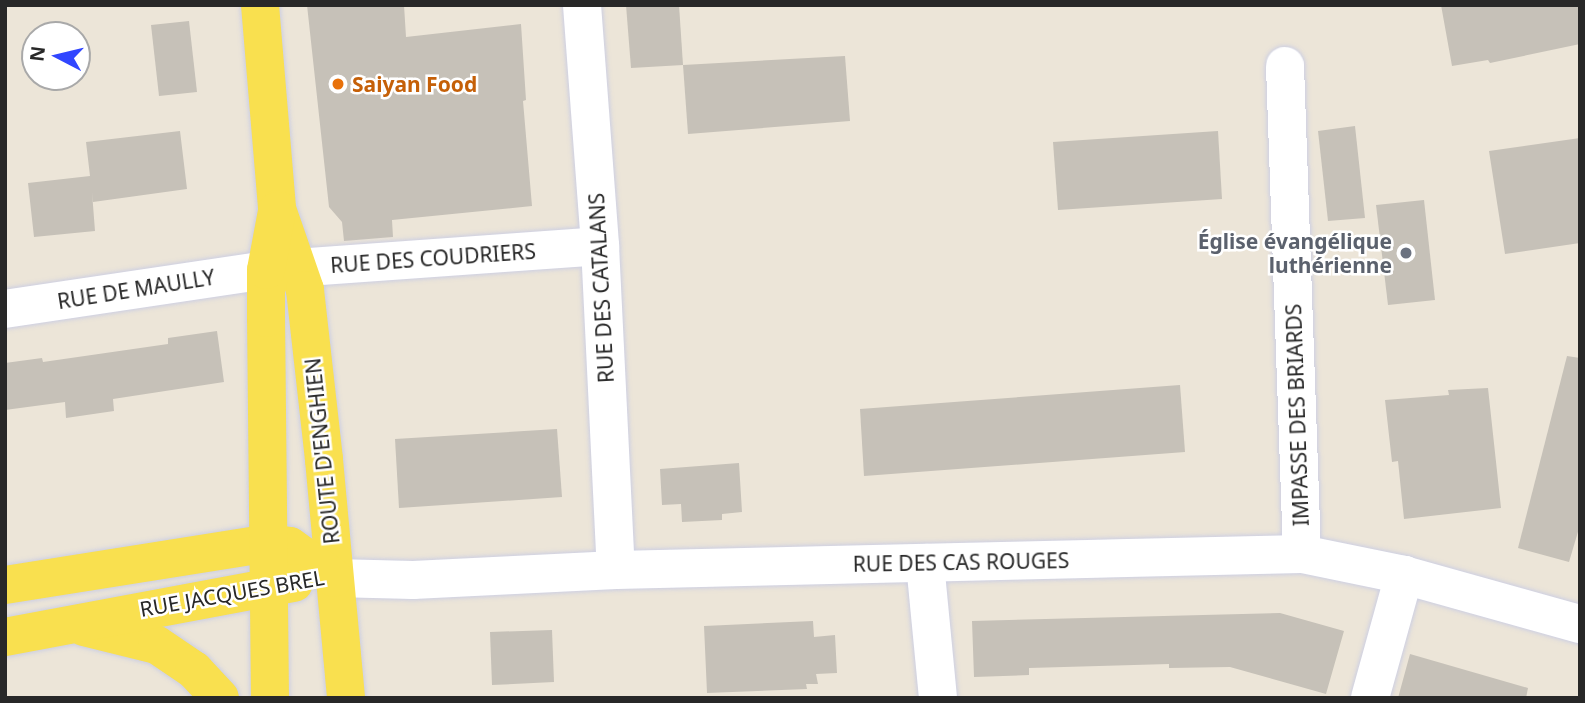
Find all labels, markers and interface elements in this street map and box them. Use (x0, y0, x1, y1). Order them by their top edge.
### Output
north arrow (21, 21, 91, 91)
text: N (23, 44, 51, 63)
place label: Saiyan Food (352, 71, 477, 97)
marker: Saiyan Food (330, 76, 346, 92)
street label: RUE DES CATALANS (583, 192, 619, 384)
place label: Église évangélique luthérienne (1198, 228, 1392, 278)
street label: RUE DES COUDRIERS (329, 238, 537, 278)
marker: Église évangélique luthérienne (1398, 245, 1414, 261)
street label: RUE DE MAULLY (55, 264, 217, 314)
street label: IMPASSE DES BRIARDS (1281, 303, 1313, 527)
street label: ROUTE D'ENGHIEN (300, 357, 344, 545)
street label: RUE DES CAS ROUGES (853, 548, 1069, 576)
street label: RUE JACQUES BREL (138, 564, 326, 622)

